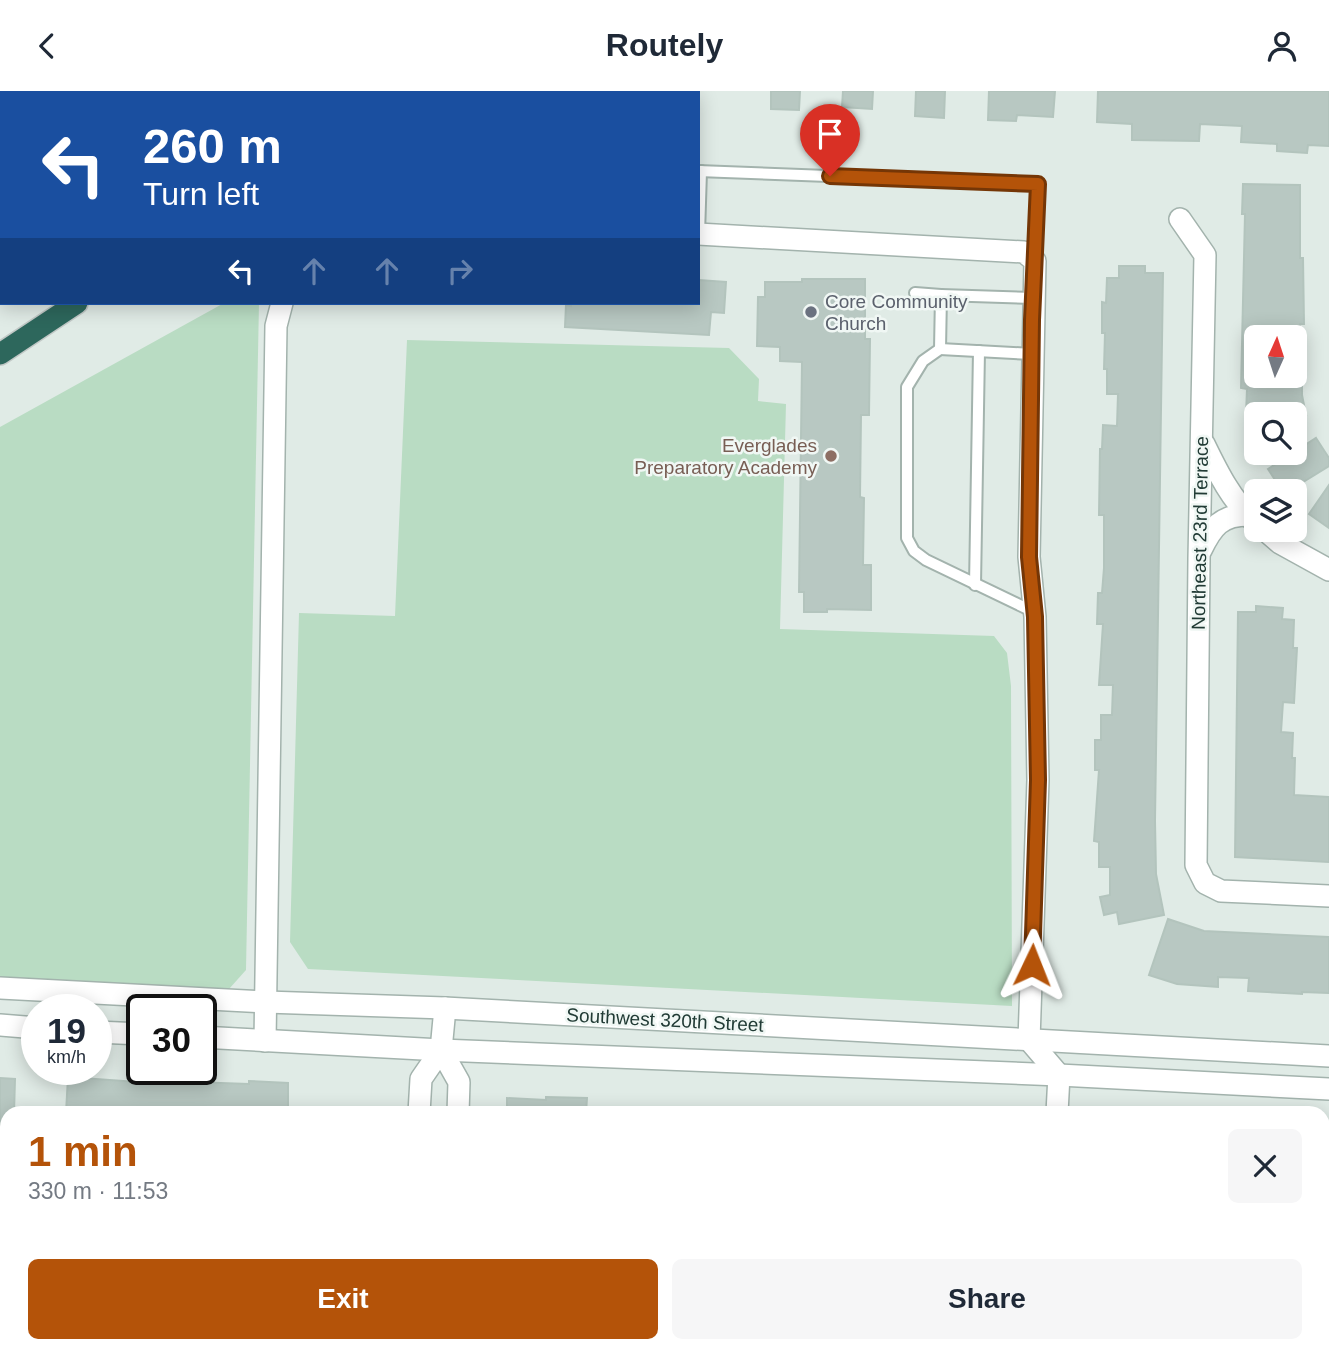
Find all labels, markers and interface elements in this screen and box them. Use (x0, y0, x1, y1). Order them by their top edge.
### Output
icon: back (28, 27, 66, 65)
text: Routely (606, 27, 723, 63)
icon: person (1263, 27, 1301, 65)
pin (800, 104, 860, 176)
icon: arrive (811, 115, 849, 153)
icon: left (28, 119, 119, 210)
text: 260 m (143, 119, 282, 173)
text: Turn left (143, 176, 259, 212)
icon: left (222, 252, 260, 290)
icon: ahead (295, 252, 333, 290)
icon: ahead (368, 252, 406, 290)
icon: right (441, 252, 479, 290)
place label: Core Community Church (825, 291, 968, 334)
marker: Core Community Church (803, 304, 819, 320)
north arrow (1244, 325, 1307, 389)
map controls (1244, 325, 1307, 542)
button: search (1244, 402, 1307, 465)
place label: Everglades Preparatory Academy (634, 435, 817, 478)
street label: Northeast 23rd Terrace (1188, 436, 1212, 630)
marker: Everglades Preparatory Academy (823, 448, 839, 464)
button: layers (1244, 479, 1307, 542)
position arrow (995, 928, 1069, 1002)
speed limit sign: 30 (126, 994, 217, 1085)
street label: Southwest 320th Street (566, 1004, 765, 1036)
text: 19 (47, 1011, 86, 1050)
text: km/h (47, 1047, 86, 1067)
text: 1 min (28, 1128, 138, 1175)
button: close (1228, 1129, 1302, 1203)
text: 330 m · 11:53 (28, 1178, 168, 1204)
button: Exit (28, 1259, 658, 1339)
button: Share (672, 1259, 1302, 1339)

